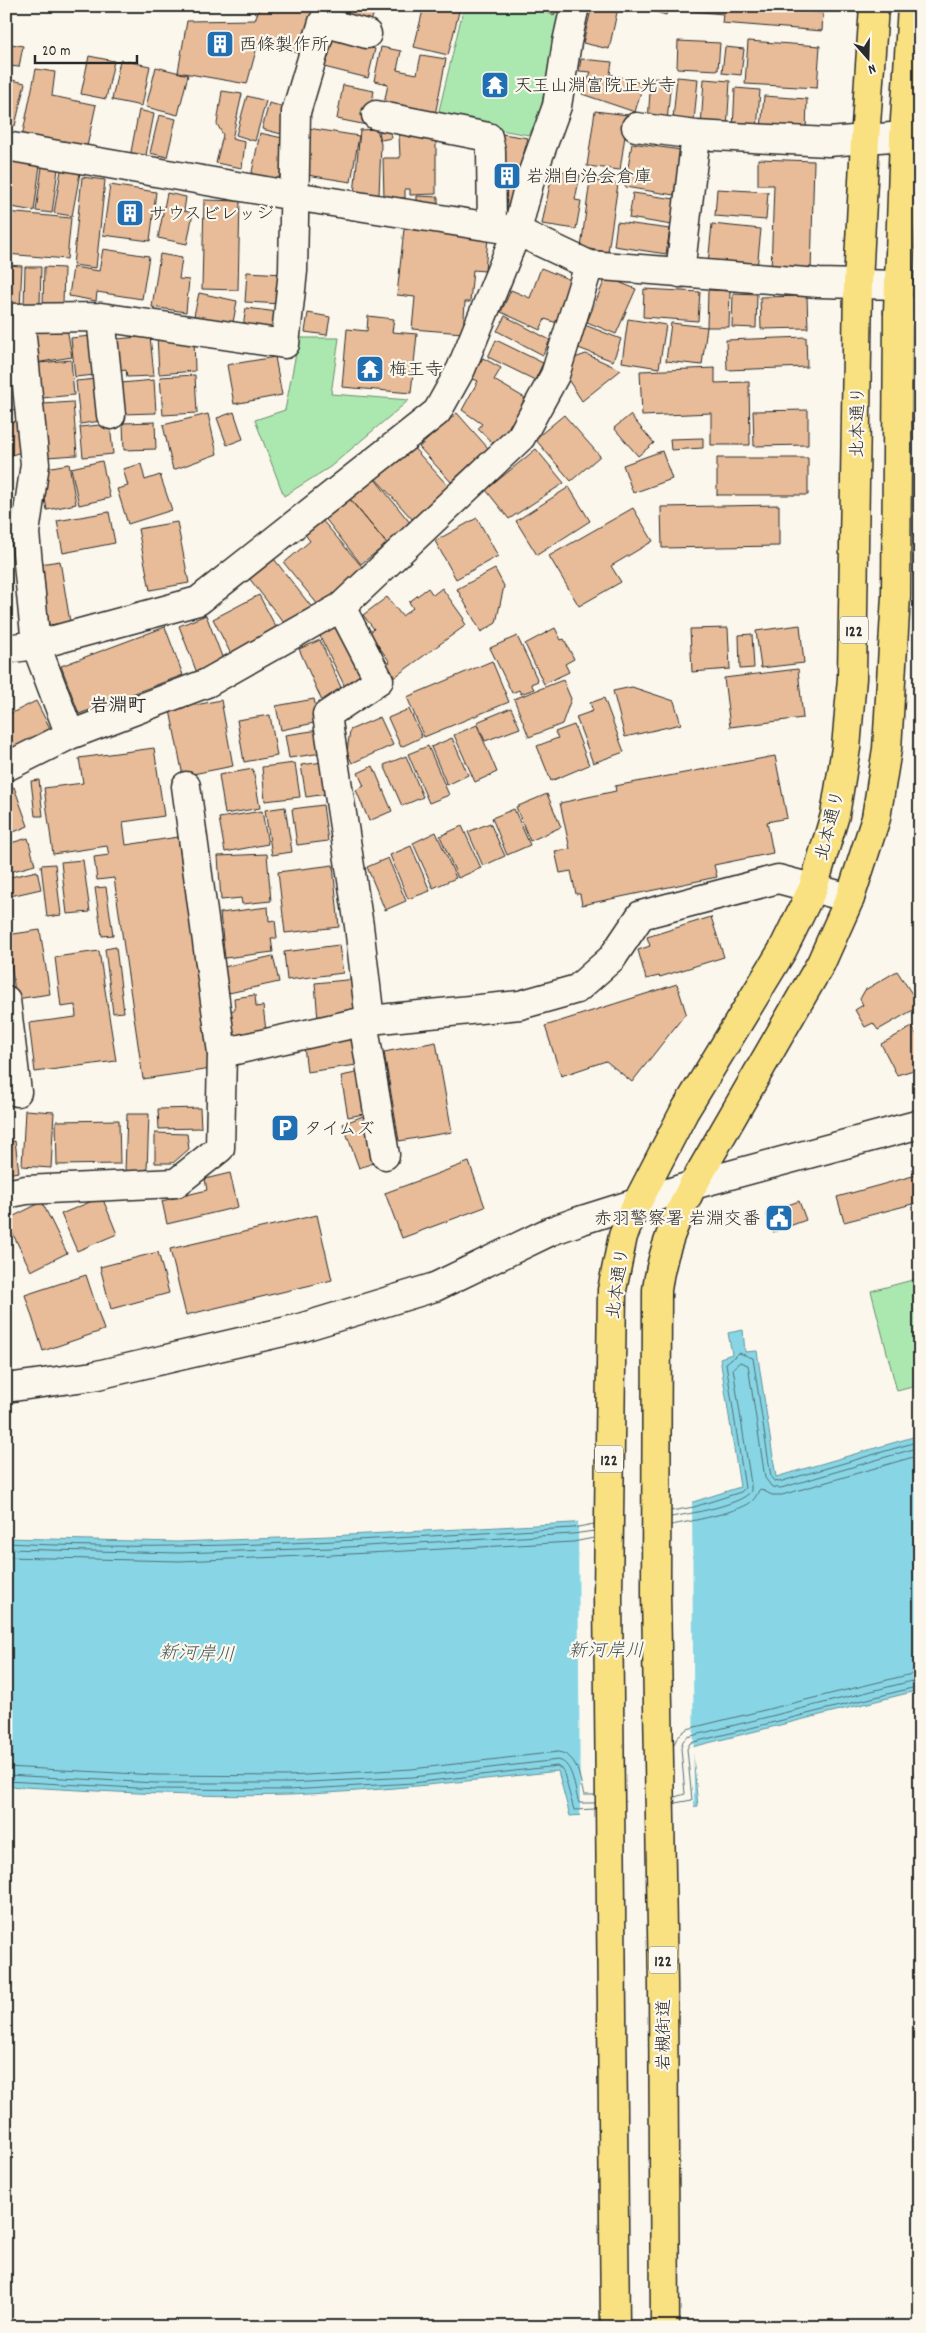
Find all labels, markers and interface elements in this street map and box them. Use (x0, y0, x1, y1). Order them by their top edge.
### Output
building icon: 西條製作所 (205, 29, 235, 59)
scale bar (35, 32, 138, 64)
north arrow (844, 32, 894, 82)
place label: 西條製作所 (239, 34, 329, 59)
text: 20 m (42, 41, 70, 63)
text: N (865, 58, 878, 79)
temple icon: 天王山淵富院正光寺 (480, 70, 510, 100)
place label: 天王山淵富院正光寺 (514, 75, 676, 100)
building icon: 岩淵自治会倉庫 (492, 161, 522, 191)
place label: 岩淵自治会倉庫 (526, 166, 652, 191)
building icon: サウスビレッジ (115, 198, 145, 228)
place label: サウスビレッジ (149, 203, 274, 228)
temple icon: 梅王寺 (355, 354, 385, 384)
place label: 梅王寺 (389, 359, 443, 384)
street label: 北本通り (846, 386, 873, 458)
road number: 122 (840, 616, 868, 644)
district label: 岩淵町 (89, 694, 147, 721)
street label: 北本通り (811, 788, 852, 864)
parking icon: タイムズ (270, 1113, 300, 1143)
place label: タイムズ (304, 1118, 375, 1143)
public building icon: 赤羽警察署 岩淵交番 (764, 1203, 794, 1233)
place label: 赤羽警察署 岩淵交番 (594, 1208, 760, 1233)
street label: 北本通り (602, 1246, 637, 1321)
road number: 122 (595, 1446, 623, 1472)
water label: 新河岸川 (568, 1639, 644, 1666)
water label: 新河岸川 (158, 1641, 235, 1670)
road number: 122 (649, 1946, 677, 1974)
street label: 岩槻街道 (653, 1999, 678, 2071)

